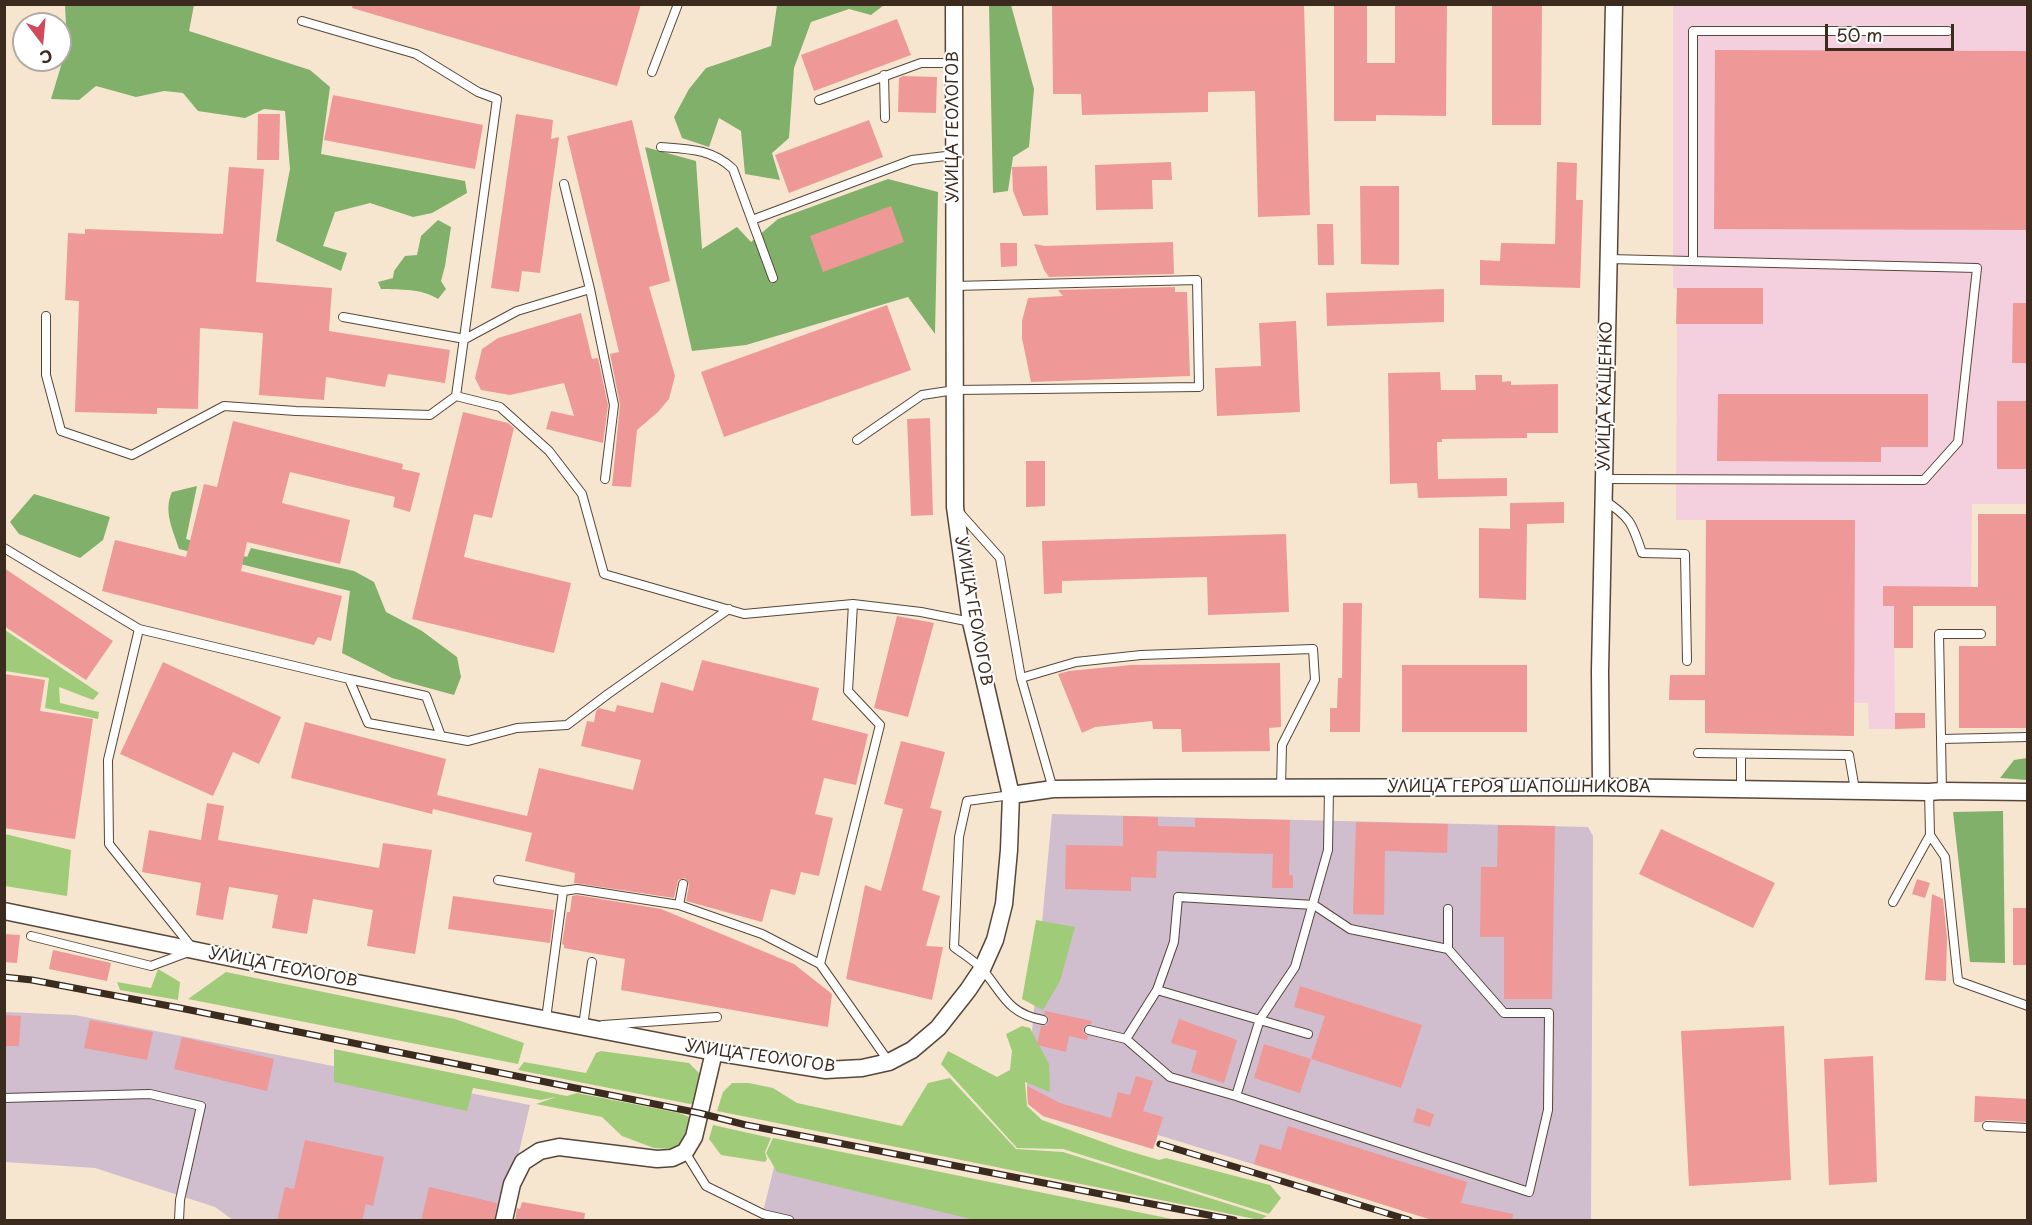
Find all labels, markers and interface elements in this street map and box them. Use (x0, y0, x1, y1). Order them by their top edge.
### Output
north arrow (12, 12, 72, 72)
scale bar (1828, 12, 1957, 50)
text: 50 m (1836, 21, 1883, 48)
text: С (37, 44, 56, 71)
street label: УЛИЦА ГЕОЛОГОВ (944, 52, 964, 202)
street label: УЛИЦА КАЩЕНКО (1595, 321, 1617, 471)
street label: УЛИЦА ГЕОЛОГОВ (950, 535, 996, 687)
street label: УЛИЦА ГЕРОЯ ШАПОШНИКОВА (1387, 778, 1651, 798)
street label: УЛИЦА ГЕОЛОГОВ (207, 944, 359, 992)
street label: УЛИЦА ГЕОЛОГОВ (684, 1037, 836, 1077)

